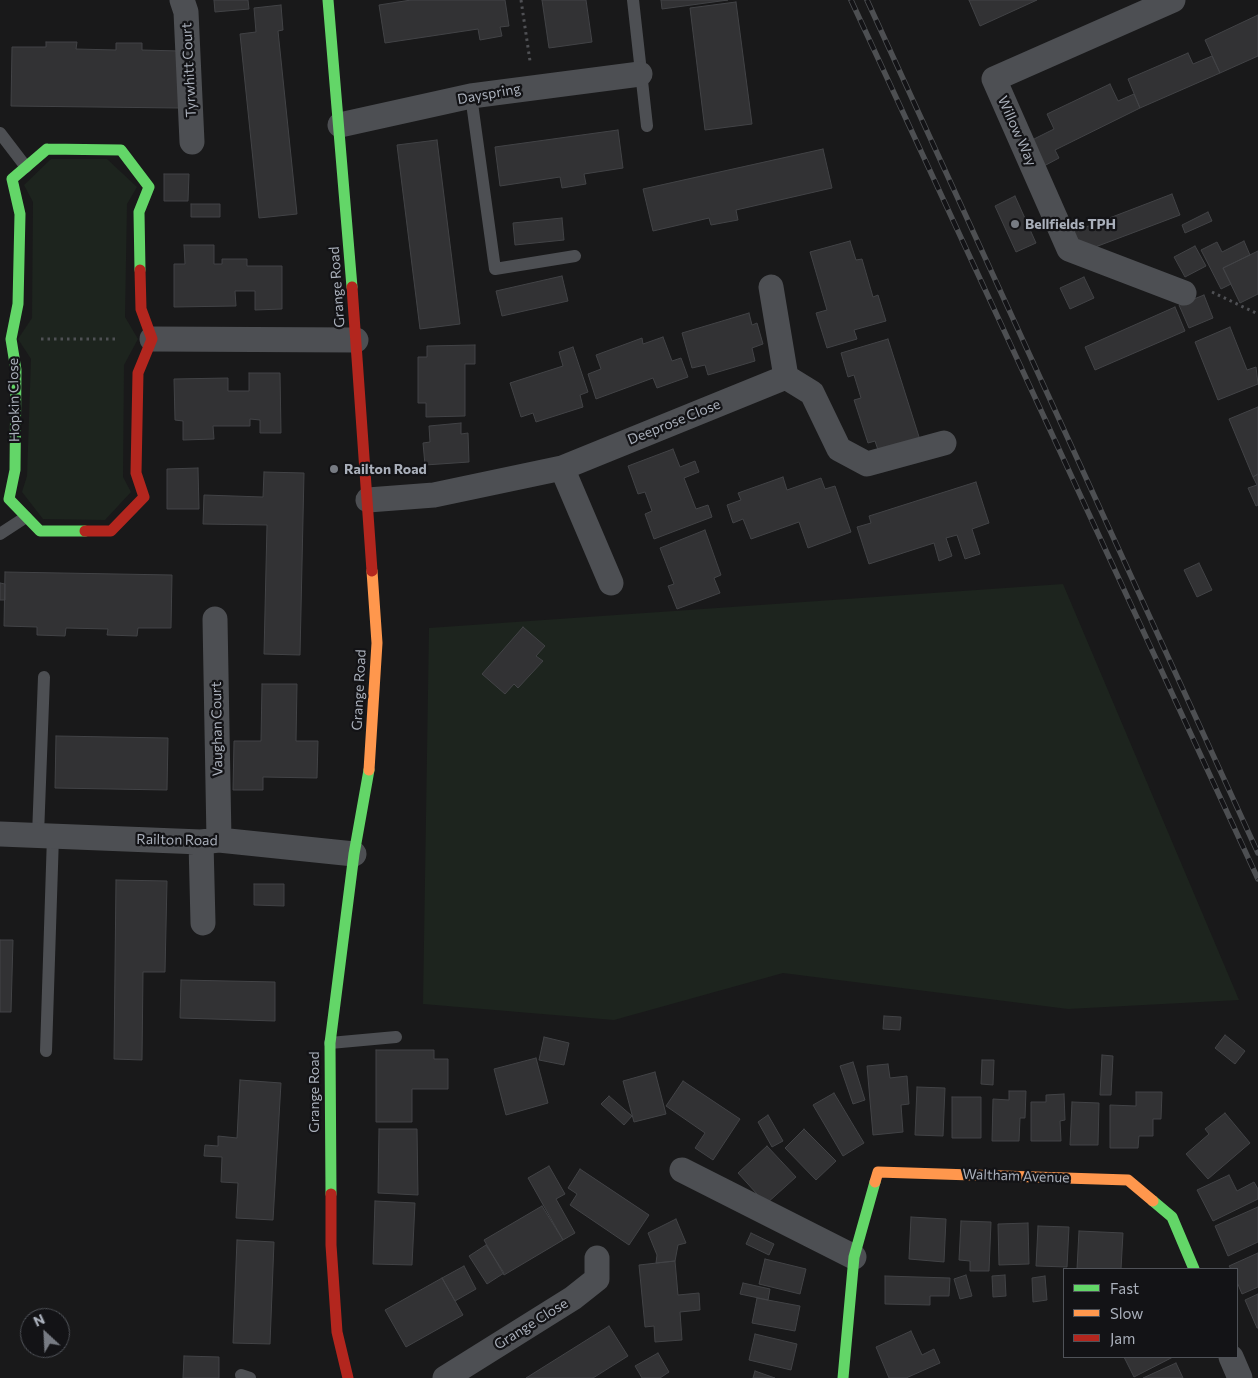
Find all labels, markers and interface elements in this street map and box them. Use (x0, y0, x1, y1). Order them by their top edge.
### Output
street label: Tyrwhitt Court (178, 22, 200, 118)
street label: Dayspring (456, 80, 522, 108)
street label: Willow Way (994, 93, 1040, 169)
place label: Bellfields TPH (1025, 216, 1116, 232)
marker: Bellfields TPH (1009, 218, 1021, 230)
street label: Grange Road (326, 246, 348, 328)
street label: Hopkin Close (5, 358, 23, 442)
street label: Deeprose Close (625, 396, 723, 448)
place label: Railton Road (344, 461, 427, 477)
marker: Railton Road (328, 463, 340, 475)
street label: Grange Road (348, 649, 370, 731)
street label: Vaughan Court (208, 681, 226, 777)
street label: Railton Road (136, 831, 218, 849)
street label: Grange Road (306, 1051, 322, 1133)
street label: Waltham Avenue (962, 1166, 1070, 1186)
legend (1063, 1268, 1238, 1358)
text: Fast (1110, 1279, 1139, 1297)
street label: Grange Close (491, 1295, 571, 1353)
text: Slow (1110, 1304, 1143, 1322)
north arrow (20, 1308, 70, 1358)
text: N (31, 1310, 47, 1330)
text: Jam (1110, 1329, 1135, 1347)

